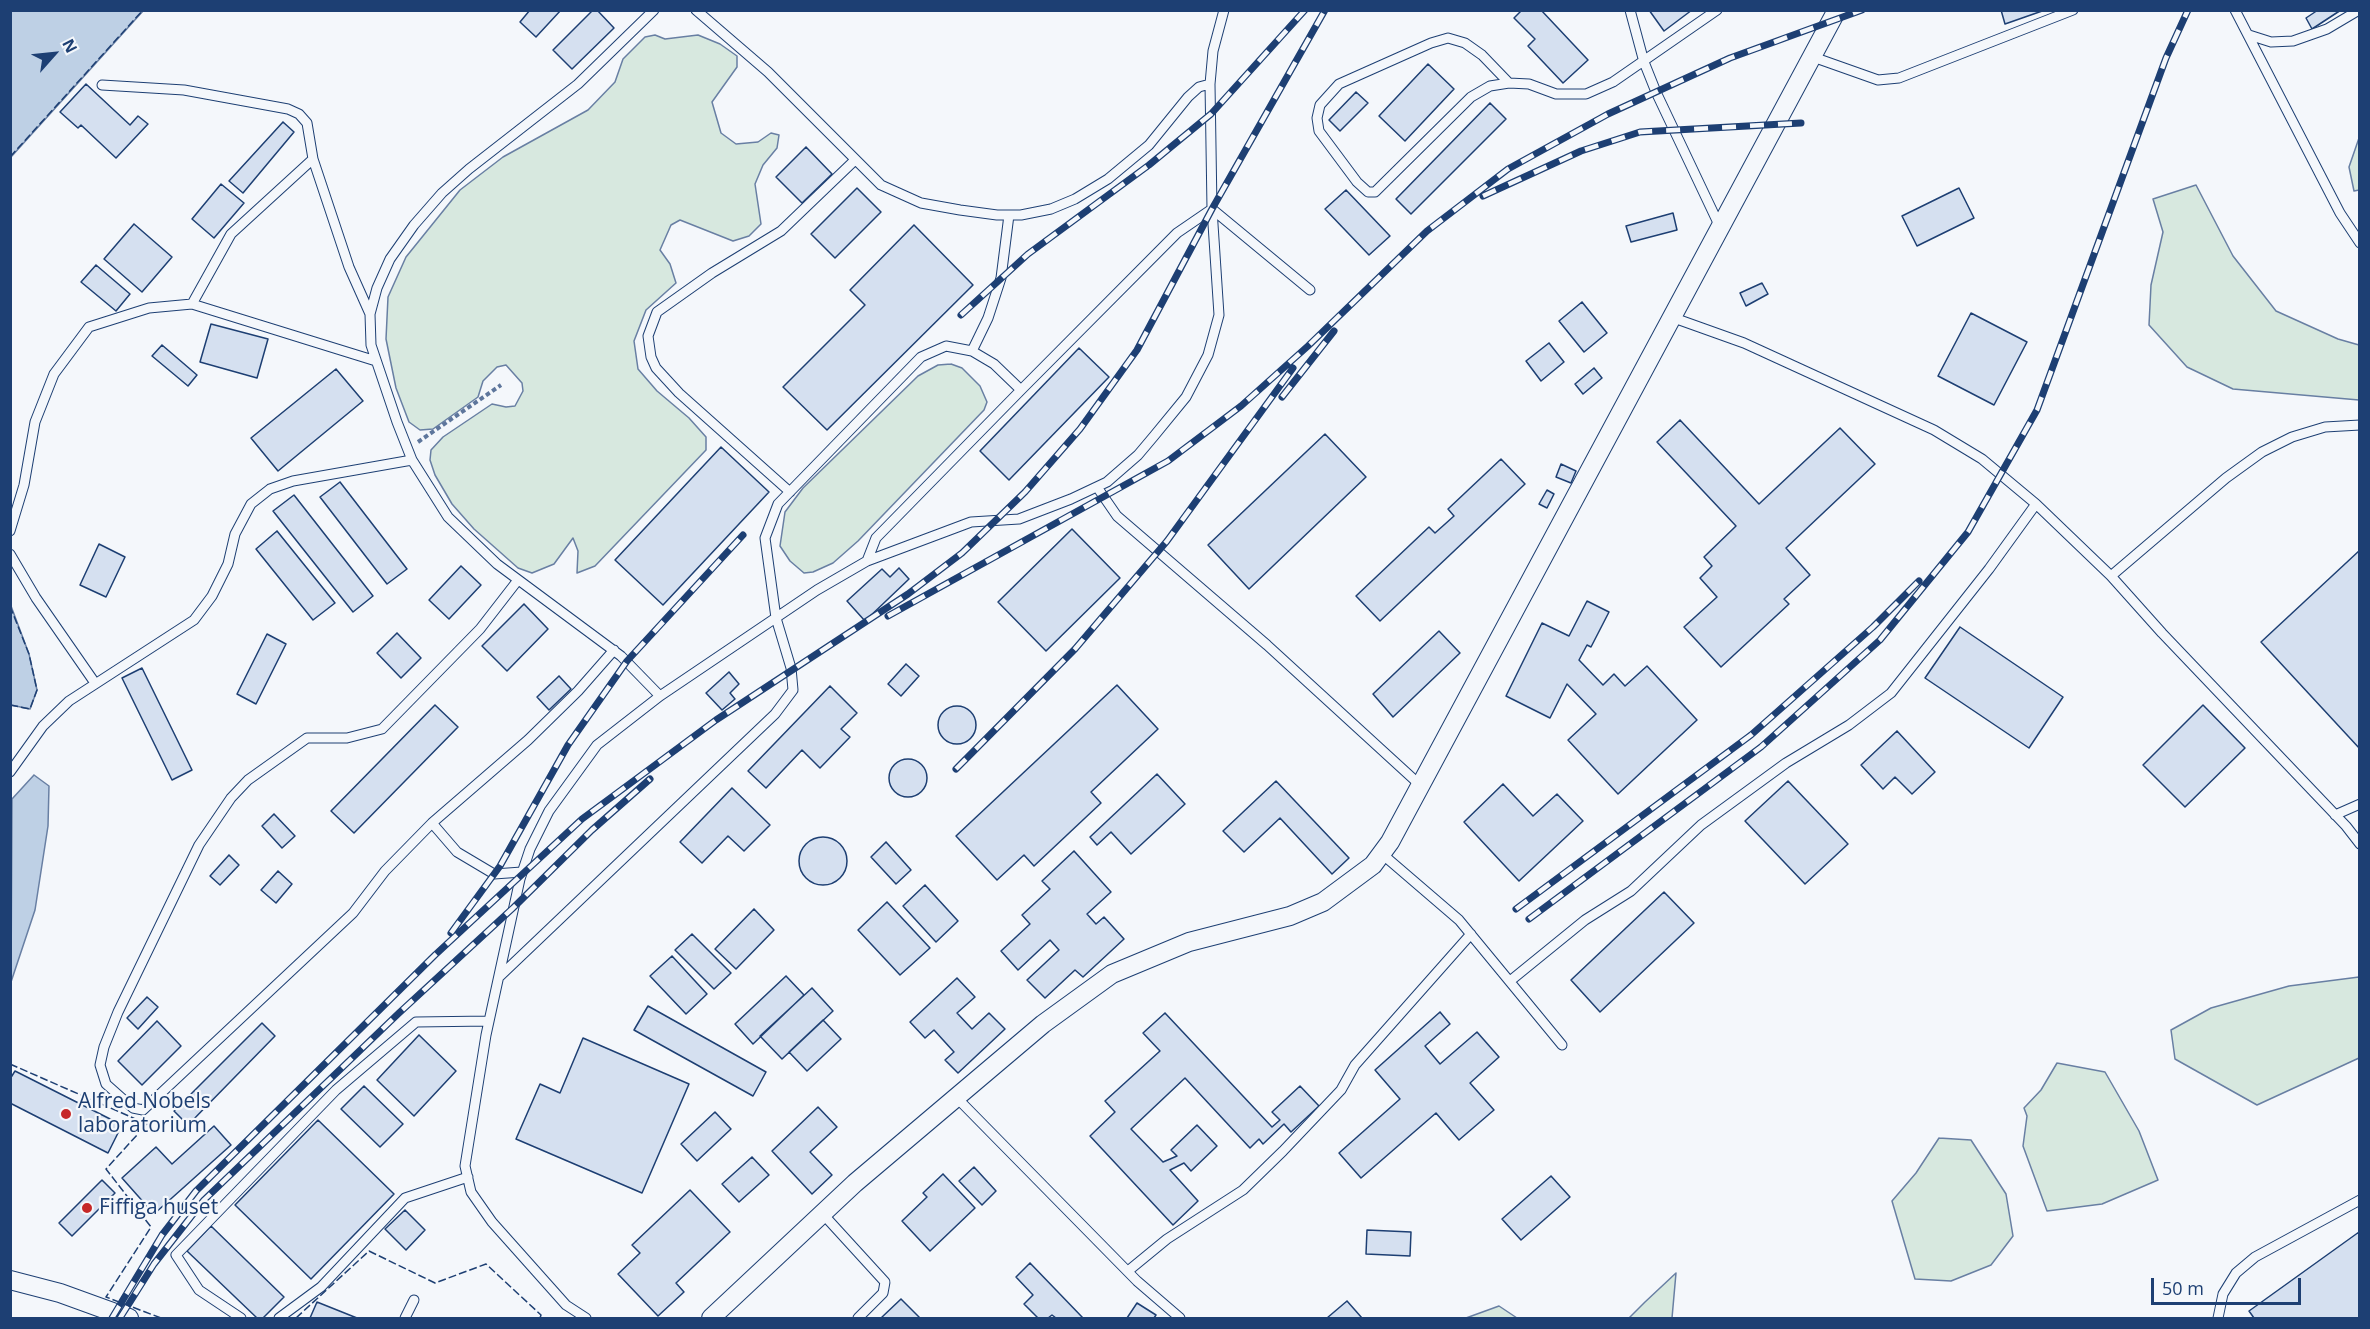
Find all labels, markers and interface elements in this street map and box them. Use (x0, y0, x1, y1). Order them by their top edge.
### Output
north arrow (24, 24, 84, 84)
text: N (57, 35, 83, 57)
place label: Alfred Nobels laboratorium (78, 1089, 211, 1139)
marker: Alfred Nobels laboratorium (59, 1107, 73, 1121)
place label: Fiffiga huset (99, 1195, 218, 1221)
marker: Fiffiga huset (80, 1201, 94, 1215)
scale bar (2154, 1266, 2304, 1304)
text: 50 m (2162, 1276, 2204, 1300)

